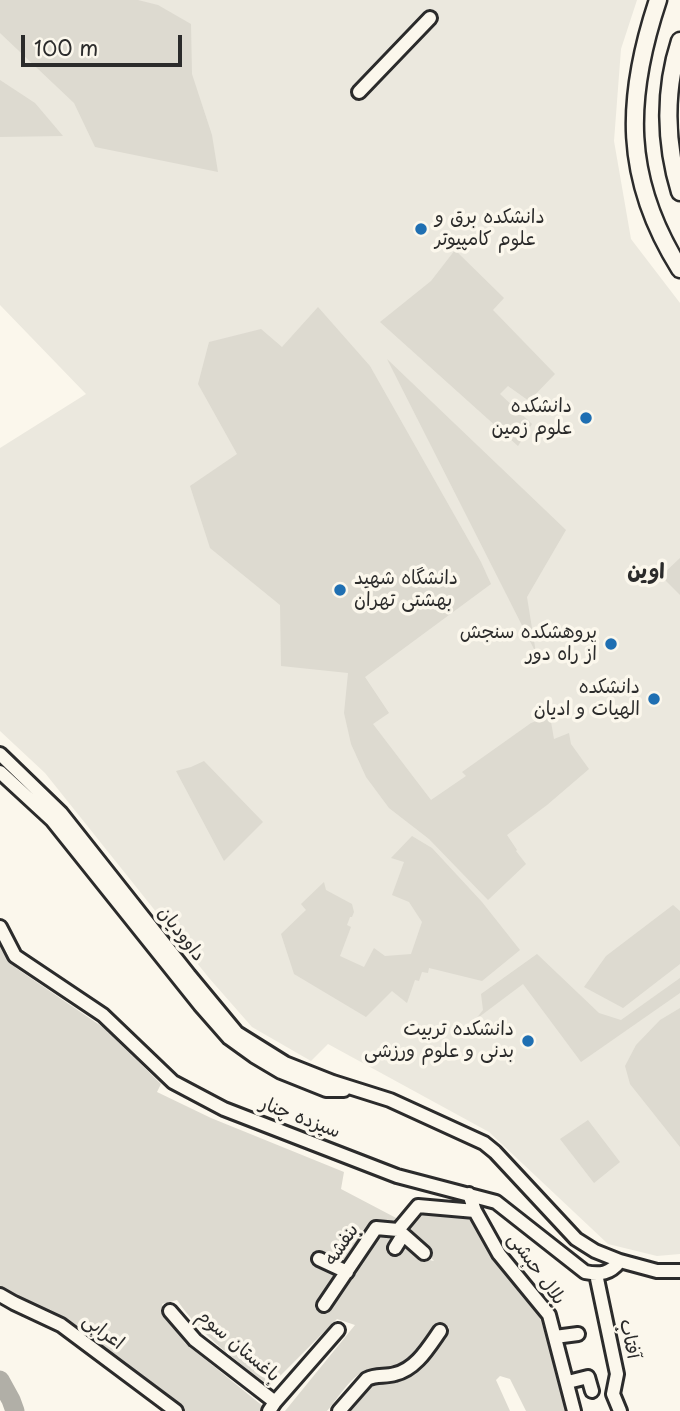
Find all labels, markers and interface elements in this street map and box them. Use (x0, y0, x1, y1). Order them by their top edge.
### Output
scale bar (24, 21, 186, 65)
text: 100 m (34, 31, 98, 63)
place label: دانشکده برق و علوم کامپیوتر (435, 207, 545, 251)
marker: دانشکده برق و علوم کامپیوتر (413, 221, 429, 237)
place label: دانشکده علوم زمین (492, 396, 572, 440)
marker: دانشکده علوم زمین (578, 410, 594, 426)
district label: اوین (627, 559, 665, 585)
place label: دانشگاه شهید بهشتی تهران (354, 568, 458, 612)
marker: دانشگاه شهید بهشتی تهران (332, 582, 348, 598)
place label: پروهشکده سنجش از راه دور (460, 622, 597, 666)
marker: پروهشکده سنجش از راه دور (603, 636, 619, 652)
place label: دانشکده الهیات و ادیان (534, 677, 640, 721)
marker: دانشکده الهیات و ادیان (646, 691, 662, 707)
street label: داوودیان (152, 902, 210, 966)
place label: دانشکده تربیت بدنی و علوم ورزشی (364, 1019, 514, 1063)
marker: دانشکده تربیت بدنی و علوم ورزشی (520, 1033, 536, 1049)
street label: سیزده چنار (257, 1092, 343, 1144)
street label: بنفشه (320, 1220, 364, 1270)
street label: بلال حبشی (502, 1228, 570, 1310)
street label: باغستان سوم (192, 1305, 284, 1387)
street label: اعرابی (78, 1309, 128, 1355)
street label: آفتاب (614, 1317, 644, 1361)

